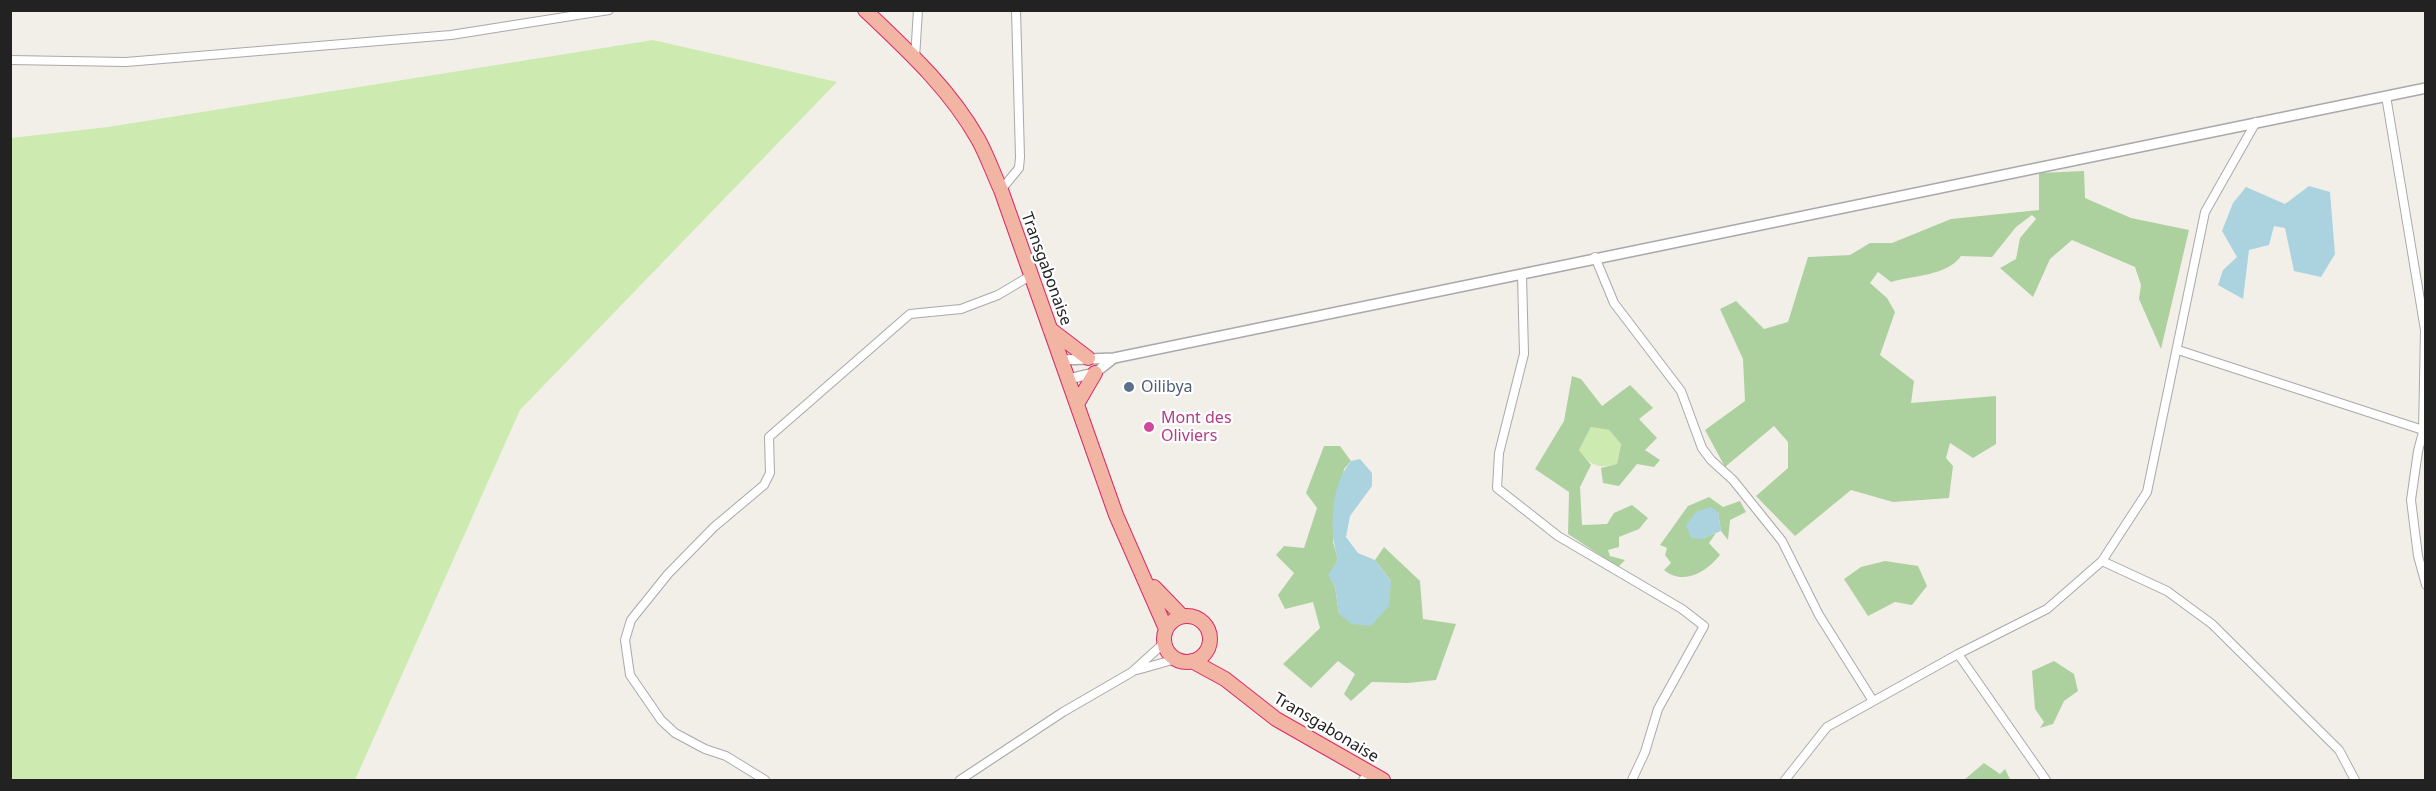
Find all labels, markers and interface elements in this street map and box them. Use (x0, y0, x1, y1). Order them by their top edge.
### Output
street label: Transgabonaise (1017, 210, 1075, 328)
place label: Oilibya (1141, 377, 1193, 397)
marker: Oilibya (1122, 380, 1136, 394)
place label: Mont des Oliviers (1161, 408, 1232, 446)
marker: Mont des Oliviers (1142, 420, 1156, 434)
street label: Transgabonaise (1270, 689, 1382, 767)

